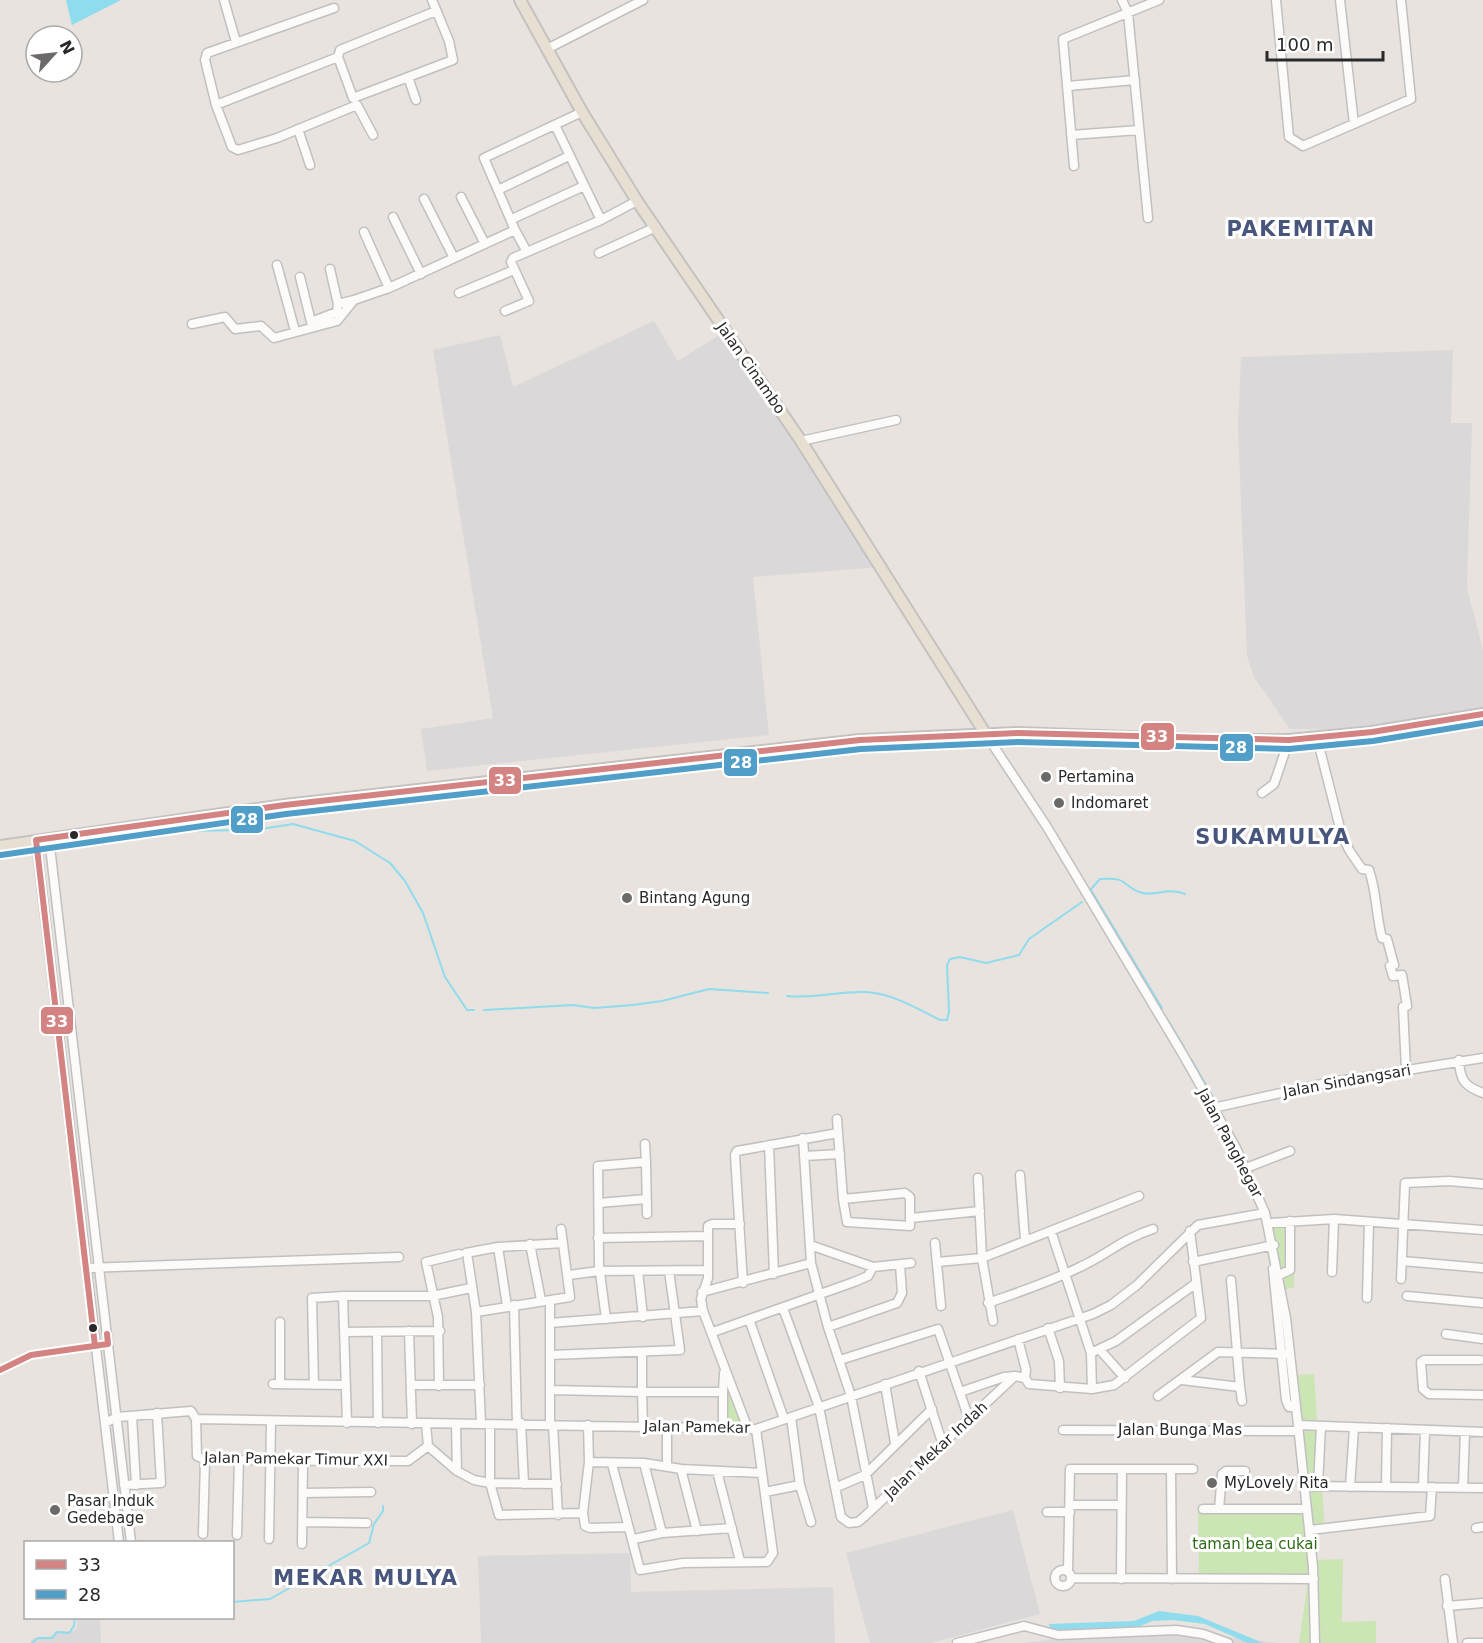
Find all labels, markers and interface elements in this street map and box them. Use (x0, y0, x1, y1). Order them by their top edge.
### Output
north arrow (24, 24, 84, 84)
scale bar (1267, 24, 1382, 62)
text: 100 m (1276, 34, 1334, 55)
text: N (55, 37, 78, 58)
district label: PAKEMITAN (1226, 217, 1376, 241)
street label: Jalan Cinambo (712, 318, 789, 417)
line badge: 33 (1140, 722, 1175, 751)
text: 33 (1146, 727, 1168, 746)
line badge: 28 (1219, 733, 1254, 762)
text: 28 (1225, 738, 1247, 757)
line badge: 28 (723, 748, 758, 777)
text: 28 (730, 753, 752, 772)
line badge: 33 (488, 766, 522, 795)
place label: Pertamina (1058, 768, 1134, 786)
marker: Pertamina (1039, 770, 1053, 784)
text: 33 (494, 771, 516, 790)
place label: Indomaret (1071, 794, 1148, 812)
marker: Indomaret (1052, 796, 1066, 810)
line badge: 28 (230, 805, 264, 834)
text: 28 (236, 810, 258, 829)
district label: SUKAMULYA (1195, 825, 1351, 849)
unlabelled marker (68, 829, 80, 841)
place label: Bintang Agung (639, 889, 750, 907)
marker: Bintang Agung (620, 891, 634, 905)
line badge: 33 (40, 1006, 74, 1035)
text: 33 (46, 1012, 68, 1031)
street label: Jalan Sindangsari (1281, 1061, 1412, 1101)
street label: Jalan Panghegar (1193, 1084, 1267, 1202)
unlabelled marker (87, 1322, 99, 1334)
street label: Jalan Mekar Indah (880, 1398, 991, 1503)
street label: Jalan Pamekar (643, 1417, 751, 1437)
street label: Jalan Bunga Mas (1117, 1421, 1242, 1439)
street label: Jalan Pamekar Timur XXI (203, 1448, 388, 1470)
place label: MyLovely Rita (1224, 1474, 1329, 1492)
marker: MyLovely Rita (1205, 1476, 1219, 1490)
place label: Pasar Induk Gedebage (67, 1492, 154, 1527)
marker: Pasar Induk Gedebage (48, 1503, 62, 1517)
park label: taman bea cukai (1192, 1535, 1318, 1553)
legend (24, 1541, 234, 1619)
text: 33 (78, 1554, 101, 1575)
district label: MEKAR MULYA (273, 1566, 459, 1590)
text: 28 (78, 1584, 101, 1605)

